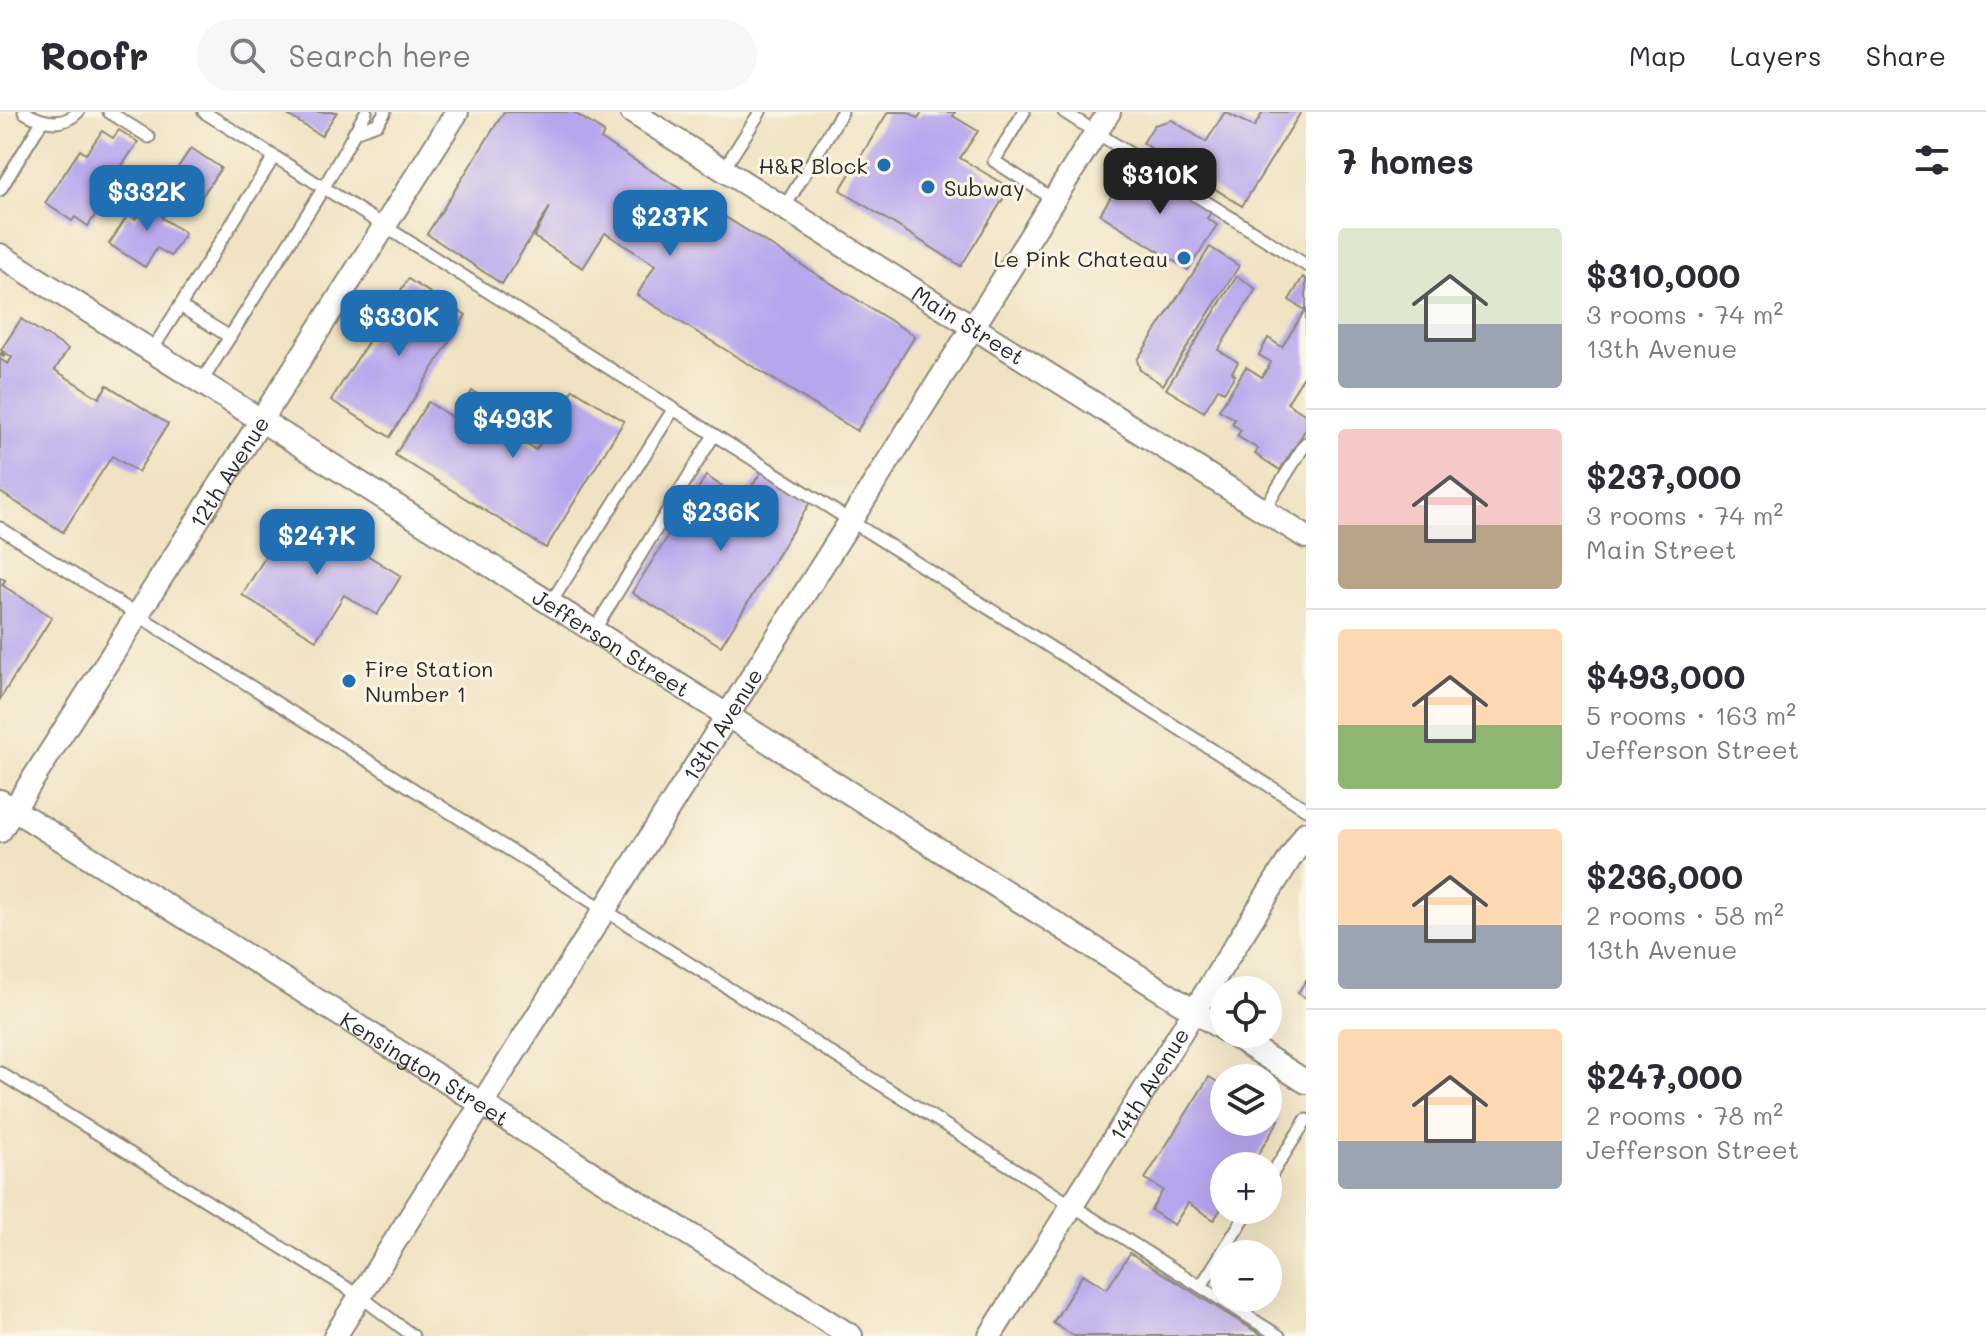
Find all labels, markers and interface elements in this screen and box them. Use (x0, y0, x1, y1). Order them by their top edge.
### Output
search box (197, 19, 757, 91)
text: Roofr (40, 30, 149, 80)
icon: search (225, 33, 269, 77)
text: Search here (289, 35, 471, 75)
text: Map (1629, 37, 1686, 73)
text: Layers (1730, 37, 1822, 73)
text: Share (1866, 37, 1946, 73)
text: 7 homes (1338, 138, 1474, 183)
icon: filters (1910, 138, 1954, 182)
pin: $310K (1104, 148, 1216, 216)
place label: H&R Block (758, 151, 868, 180)
marker: H&R Block (875, 156, 893, 174)
text: $310K (1121, 157, 1199, 191)
pin: $332K (91, 165, 203, 233)
place label: Subway (944, 173, 1025, 202)
text: $332K (108, 174, 186, 208)
marker: Subway (919, 178, 937, 196)
pin: $237K (614, 190, 726, 258)
text: $237K (631, 199, 709, 233)
place label: Le Pink Chateau (994, 244, 1168, 273)
marker: Le Pink Chateau (1175, 249, 1193, 267)
text: $310,000 (1586, 252, 1740, 297)
icon: home (1402, 260, 1498, 356)
street label: Main Street (907, 278, 1030, 371)
pin: $330K (343, 290, 455, 358)
text: 3 rooms · 74 m² (1586, 297, 1783, 331)
text: $330K (358, 299, 440, 333)
text: 13th Avenue (1586, 331, 1737, 365)
pin: $493K (457, 392, 569, 460)
text: $493K (473, 401, 553, 435)
street label: 12th Avenue (182, 410, 275, 533)
text: $237,000 (1586, 453, 1741, 498)
icon: home (1402, 461, 1498, 557)
pin: $236K (665, 485, 777, 553)
text: $236K (681, 494, 761, 528)
text: 3 rooms · 74 m² (1586, 498, 1783, 532)
pin: $247K (261, 509, 373, 577)
text: $247K (278, 518, 356, 552)
text: Main Street (1586, 532, 1736, 566)
street label: Jefferson Street (528, 582, 696, 703)
text: $493,000 (1586, 653, 1745, 698)
place label: Fire Station Number 1 (365, 654, 493, 708)
icon: home (1402, 661, 1498, 757)
street label: 13th Avenue (675, 662, 768, 786)
marker: Fire Station Number 1 (340, 672, 358, 690)
text: 5 rooms · 163 m² (1586, 698, 1796, 732)
text: Jefferson Street (1586, 732, 1799, 766)
text: $236,000 (1586, 853, 1743, 898)
icon: home (1402, 861, 1498, 957)
text: 2 rooms · 58 m² (1586, 898, 1784, 932)
text: 13th Avenue (1586, 932, 1737, 966)
map controls (1210, 976, 1282, 1312)
button: locate (1210, 976, 1282, 1048)
street label: Kensington Street (335, 1004, 515, 1132)
street label: 14th Avenue (1102, 1022, 1195, 1146)
text: $247,000 (1586, 1053, 1743, 1098)
icon: home (1402, 1061, 1498, 1157)
button: layers (1210, 1064, 1282, 1136)
text: 2 rooms · 78 m² (1586, 1098, 1783, 1132)
text: Jefferson Street (1586, 1132, 1799, 1166)
button: + (1210, 1152, 1282, 1224)
button: − (1210, 1240, 1282, 1312)

